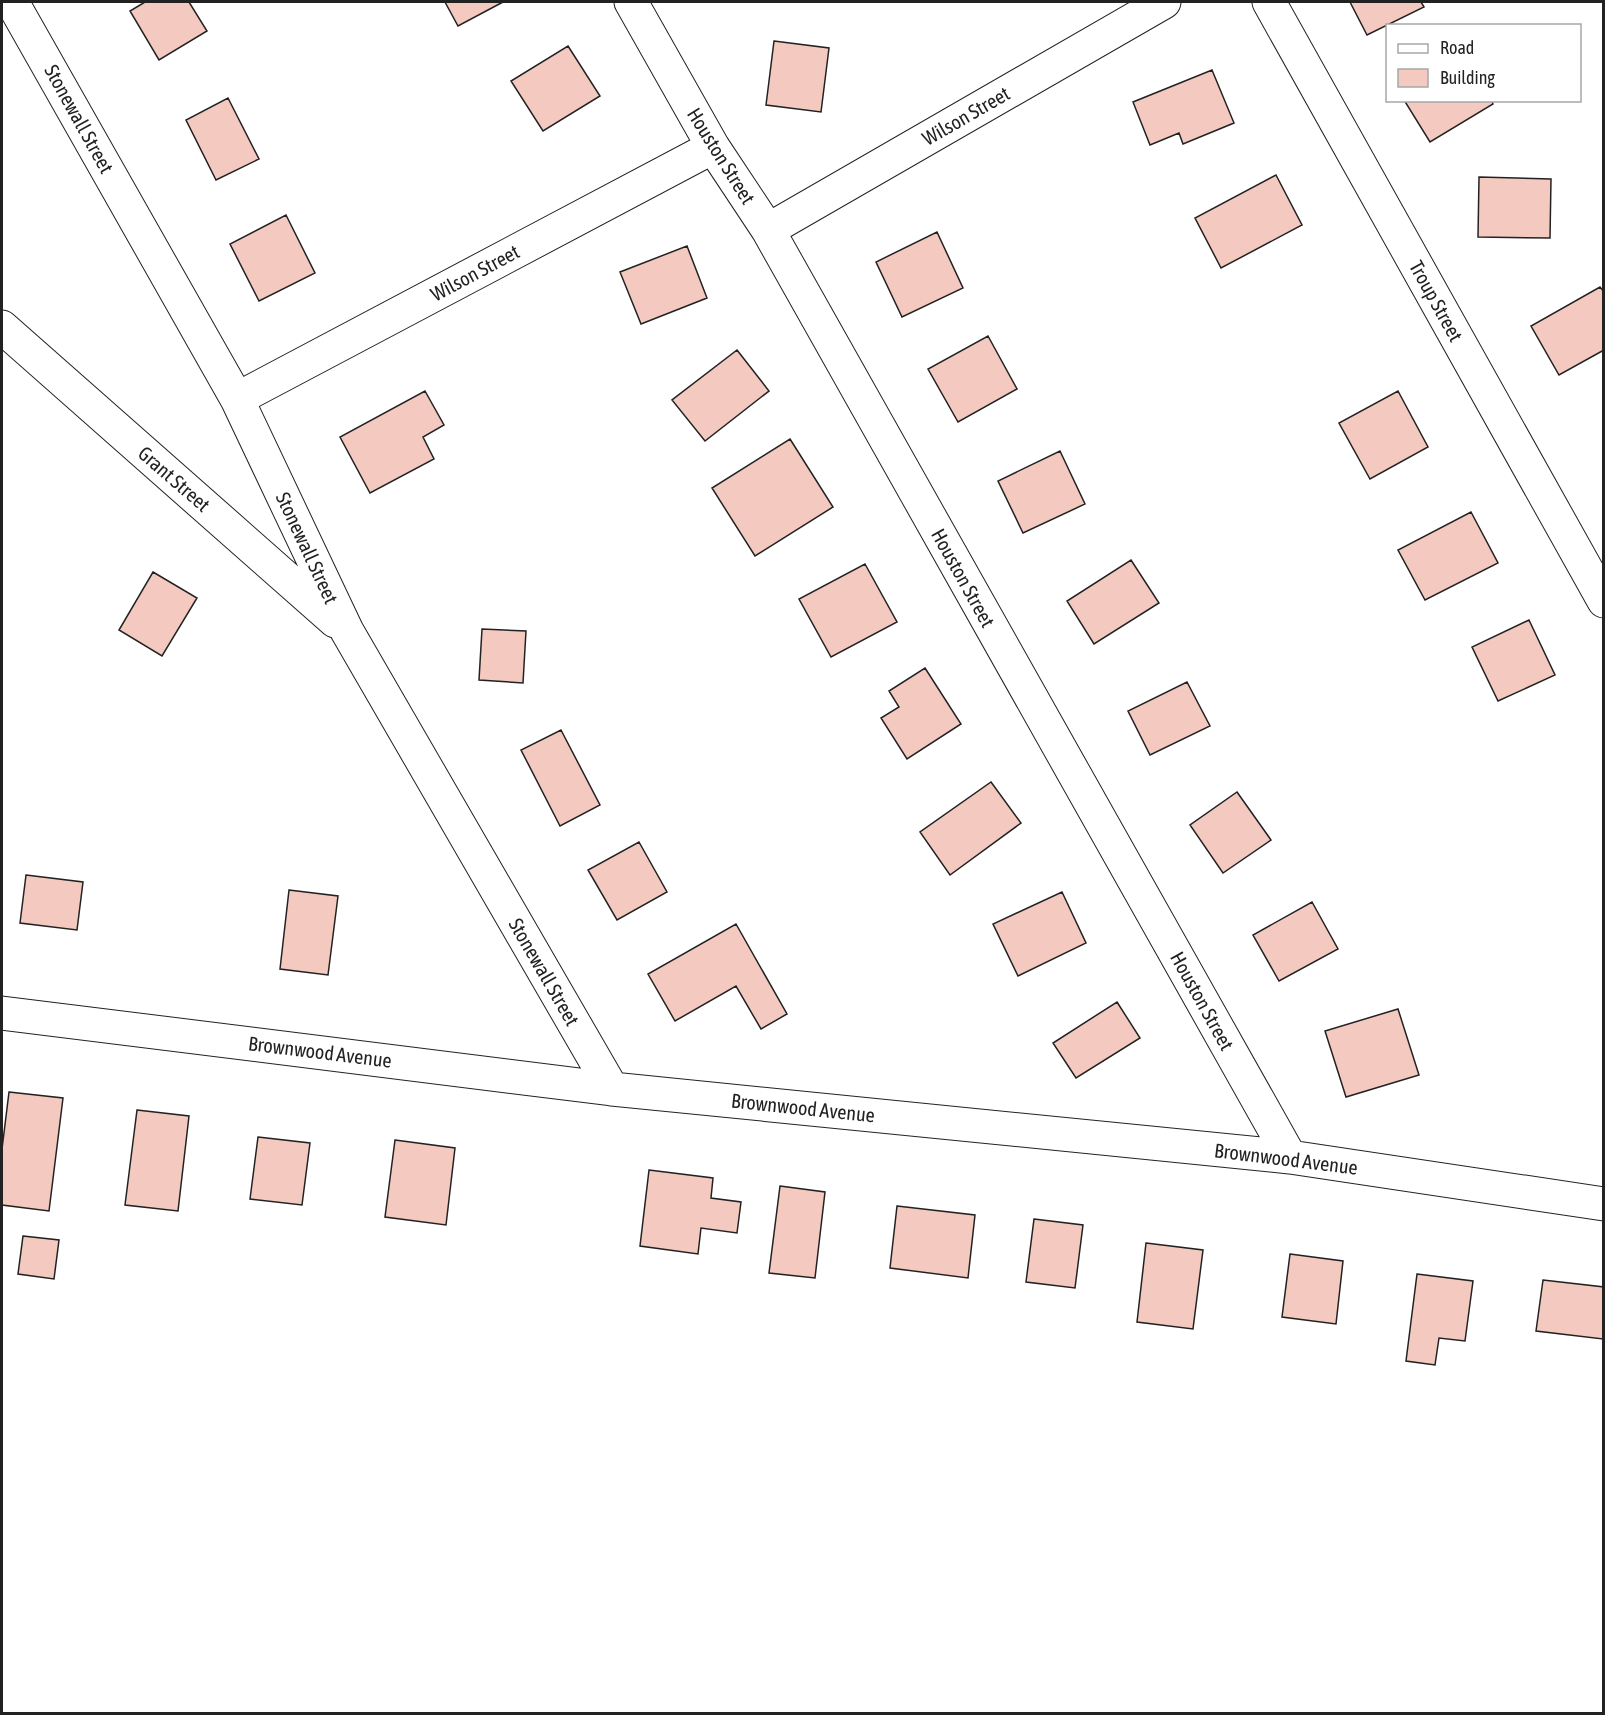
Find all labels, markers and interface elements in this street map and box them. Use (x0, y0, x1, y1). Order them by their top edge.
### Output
legend (1386, 24, 1581, 102)
text: Road (1440, 37, 1474, 58)
street label: Stonewall Street (40, 61, 119, 177)
text: Building (1440, 67, 1495, 88)
street label: Wilson Street (918, 81, 1014, 150)
street label: Houston Street (683, 103, 760, 208)
street label: Wilson Street (426, 239, 523, 306)
street label: Troup Street (1405, 256, 1468, 345)
street label: Grant Street (134, 441, 215, 516)
street label: Stonewall Street (272, 488, 343, 607)
street label: Houston Street (927, 525, 1000, 631)
street label: Stonewall Street (504, 914, 585, 1030)
street label: Houston Street (1166, 948, 1239, 1054)
street label: Brownwood Avenue (247, 1031, 393, 1072)
street label: Brownwood Avenue (730, 1089, 876, 1126)
street label: Brownwood Avenue (1213, 1138, 1359, 1179)

